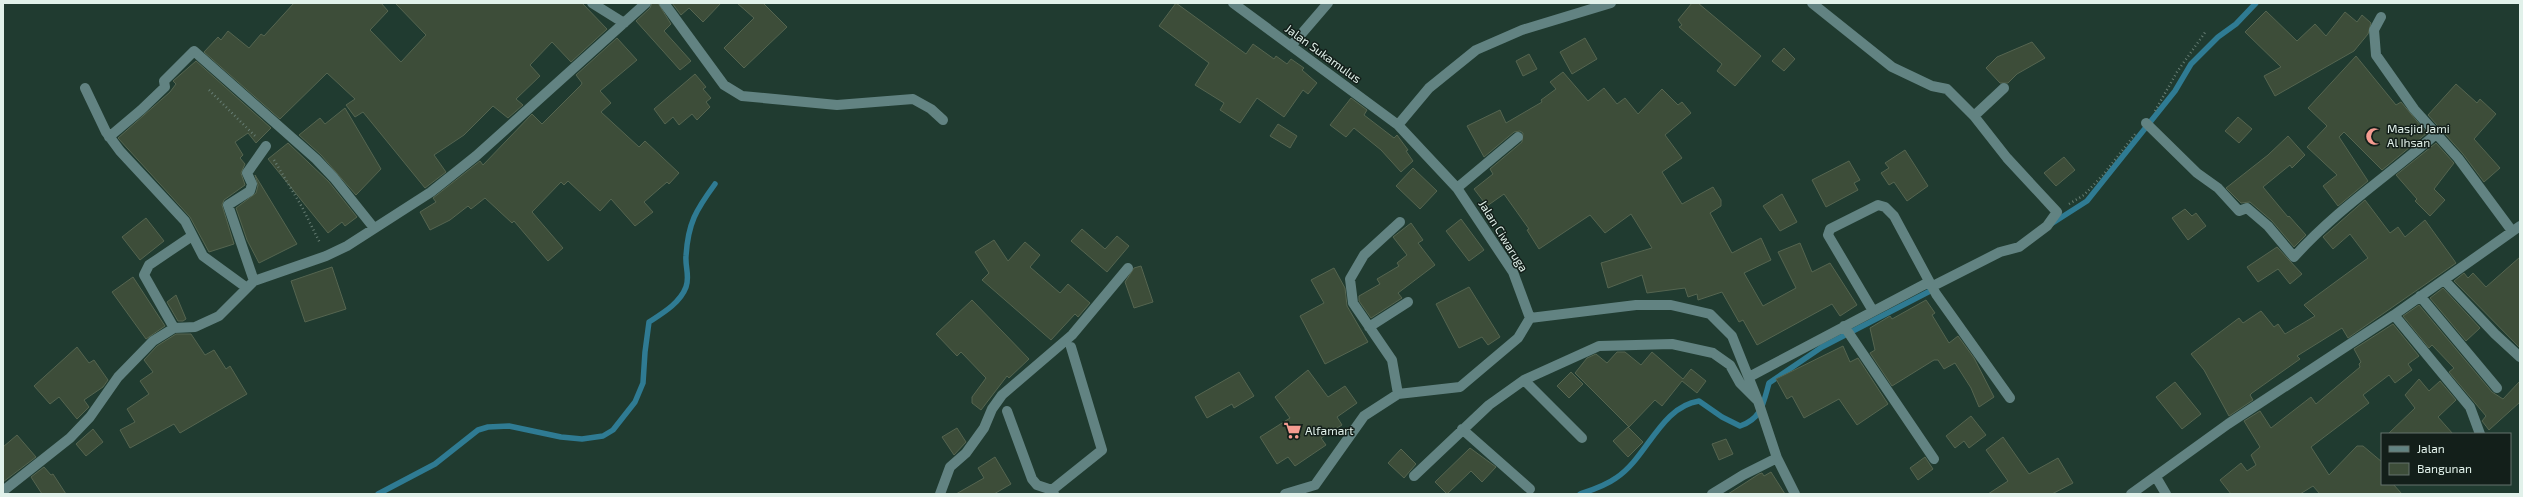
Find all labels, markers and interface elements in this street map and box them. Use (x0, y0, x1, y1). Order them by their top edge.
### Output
street label: Jalan Sukamulus (1283, 21, 1364, 85)
place label: Masjid Jami Al Ihsan (2387, 121, 2450, 149)
mosque icon: Masjid Jami Al Ihsan (2364, 126, 2384, 146)
street label: Jalan Ciwaruga (1476, 197, 1531, 274)
supermarket icon: Alfamart (1282, 421, 1302, 441)
place label: Alfamart (1305, 423, 1354, 437)
legend (2381, 433, 2511, 485)
text: Jalan (2417, 441, 2445, 455)
text: Bangunan (2417, 461, 2472, 475)

